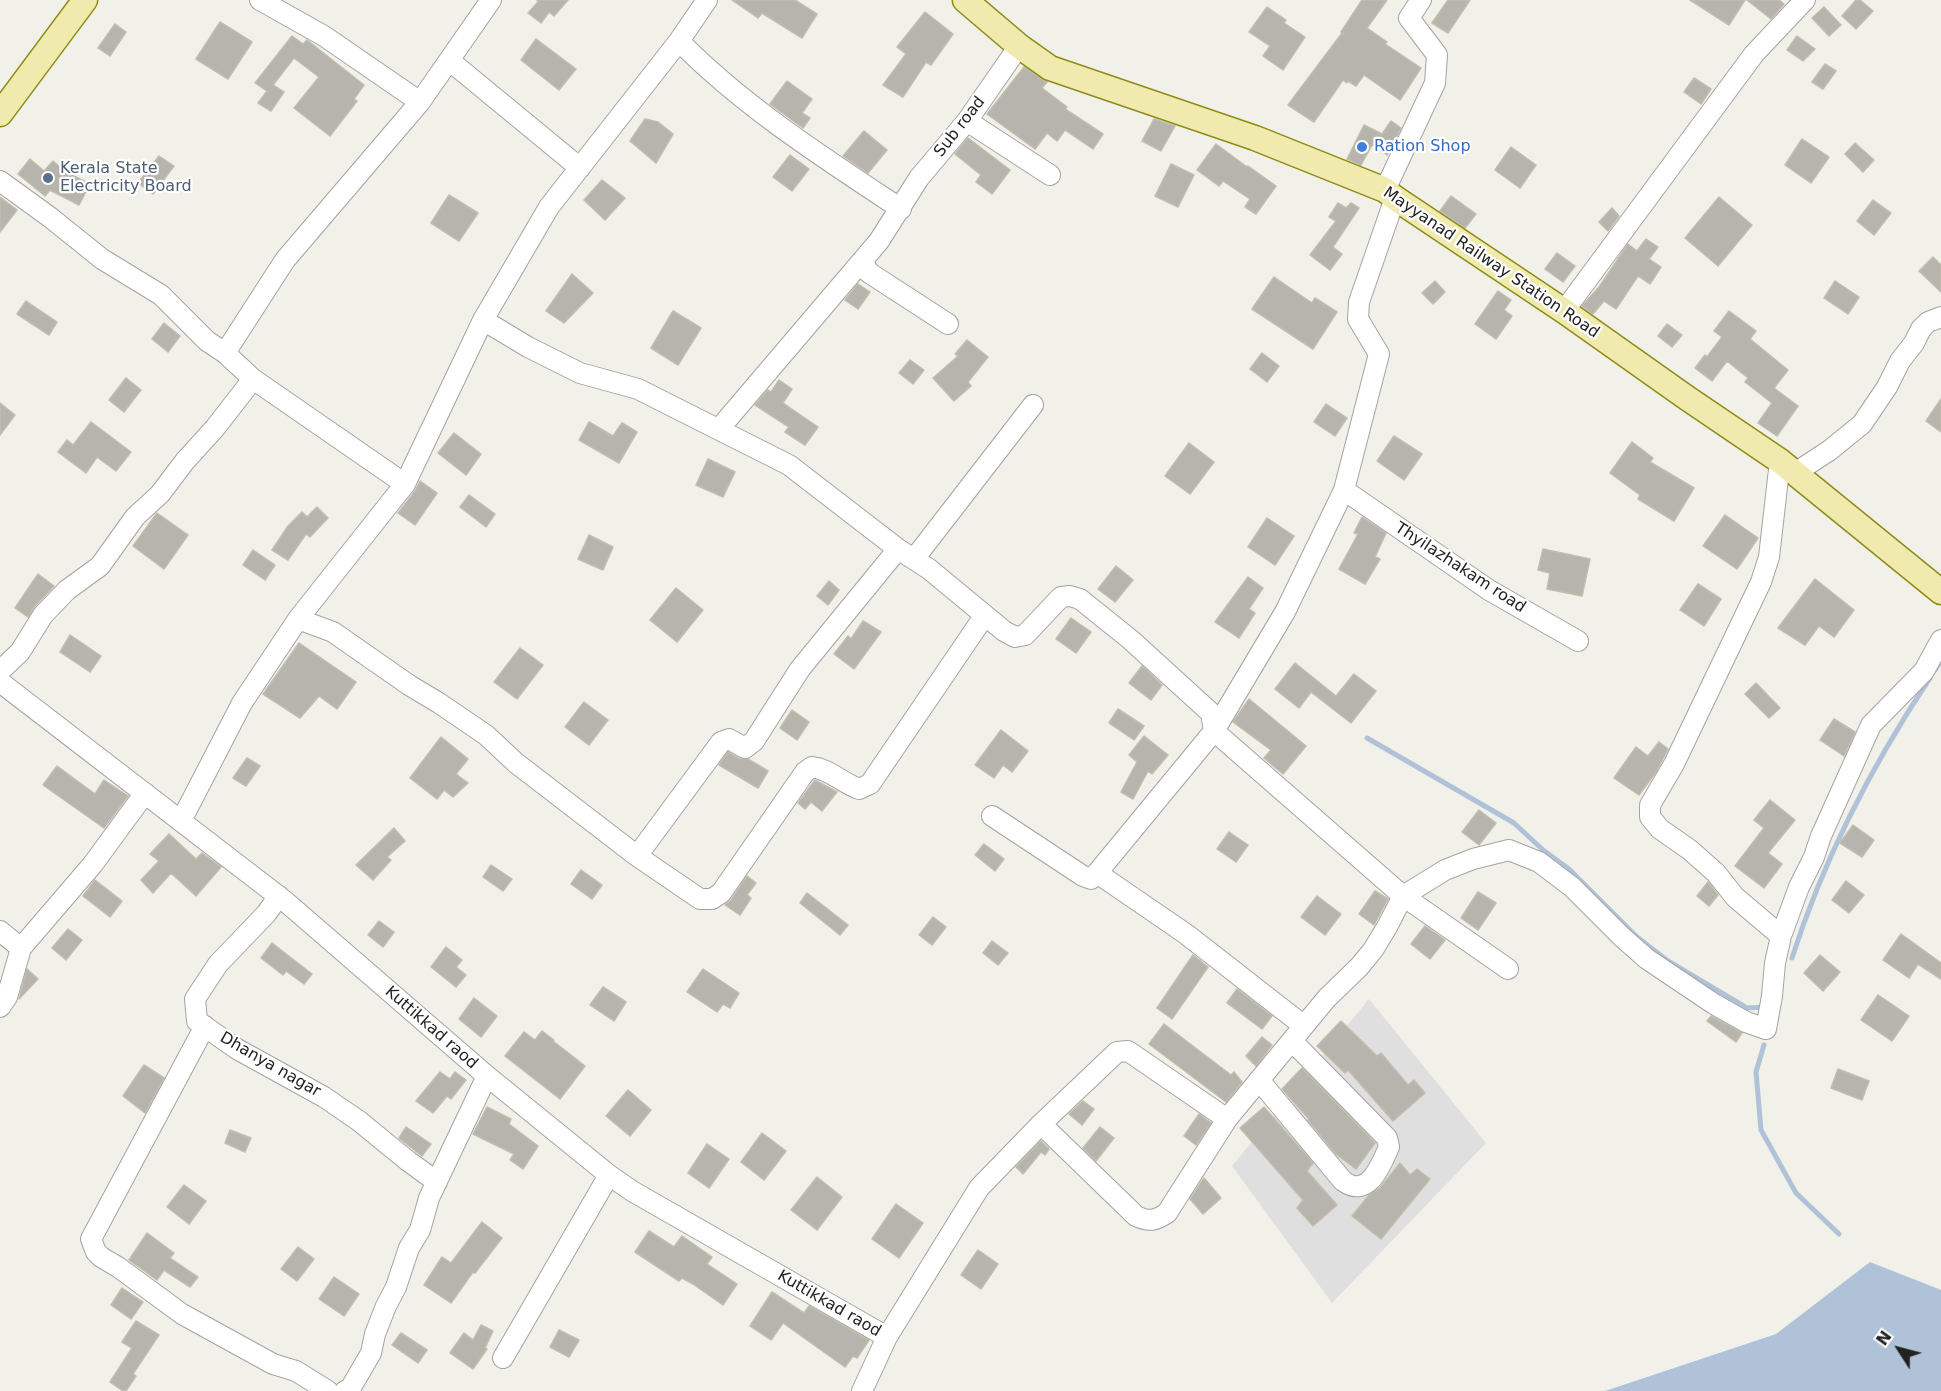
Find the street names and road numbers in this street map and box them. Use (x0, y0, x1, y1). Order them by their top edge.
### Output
street label: Sub road (930, 93, 990, 161)
street label: Mayyanad Railway Station Road (1379, 183, 1603, 343)
street label: Thyilazhakam road (1391, 519, 1529, 617)
street label: Kuttikkad raod (381, 983, 481, 1073)
street label: Dhanya nagar (216, 1028, 324, 1102)
street label: Kuttikkad raod (774, 1267, 884, 1341)

